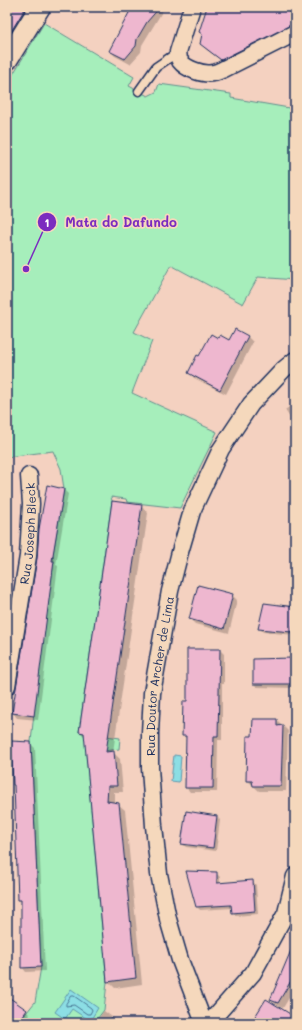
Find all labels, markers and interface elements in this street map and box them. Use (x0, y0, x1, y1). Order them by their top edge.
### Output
callout: Mata do Dafundo (37, 210, 185, 235)
text: Mata do Dafundo (65, 213, 177, 230)
text: 1 (44, 214, 50, 230)
street label: Rua Joseph Bleck (16, 482, 39, 586)
street label: Rua Doutor Archer de Lima (142, 595, 177, 756)

